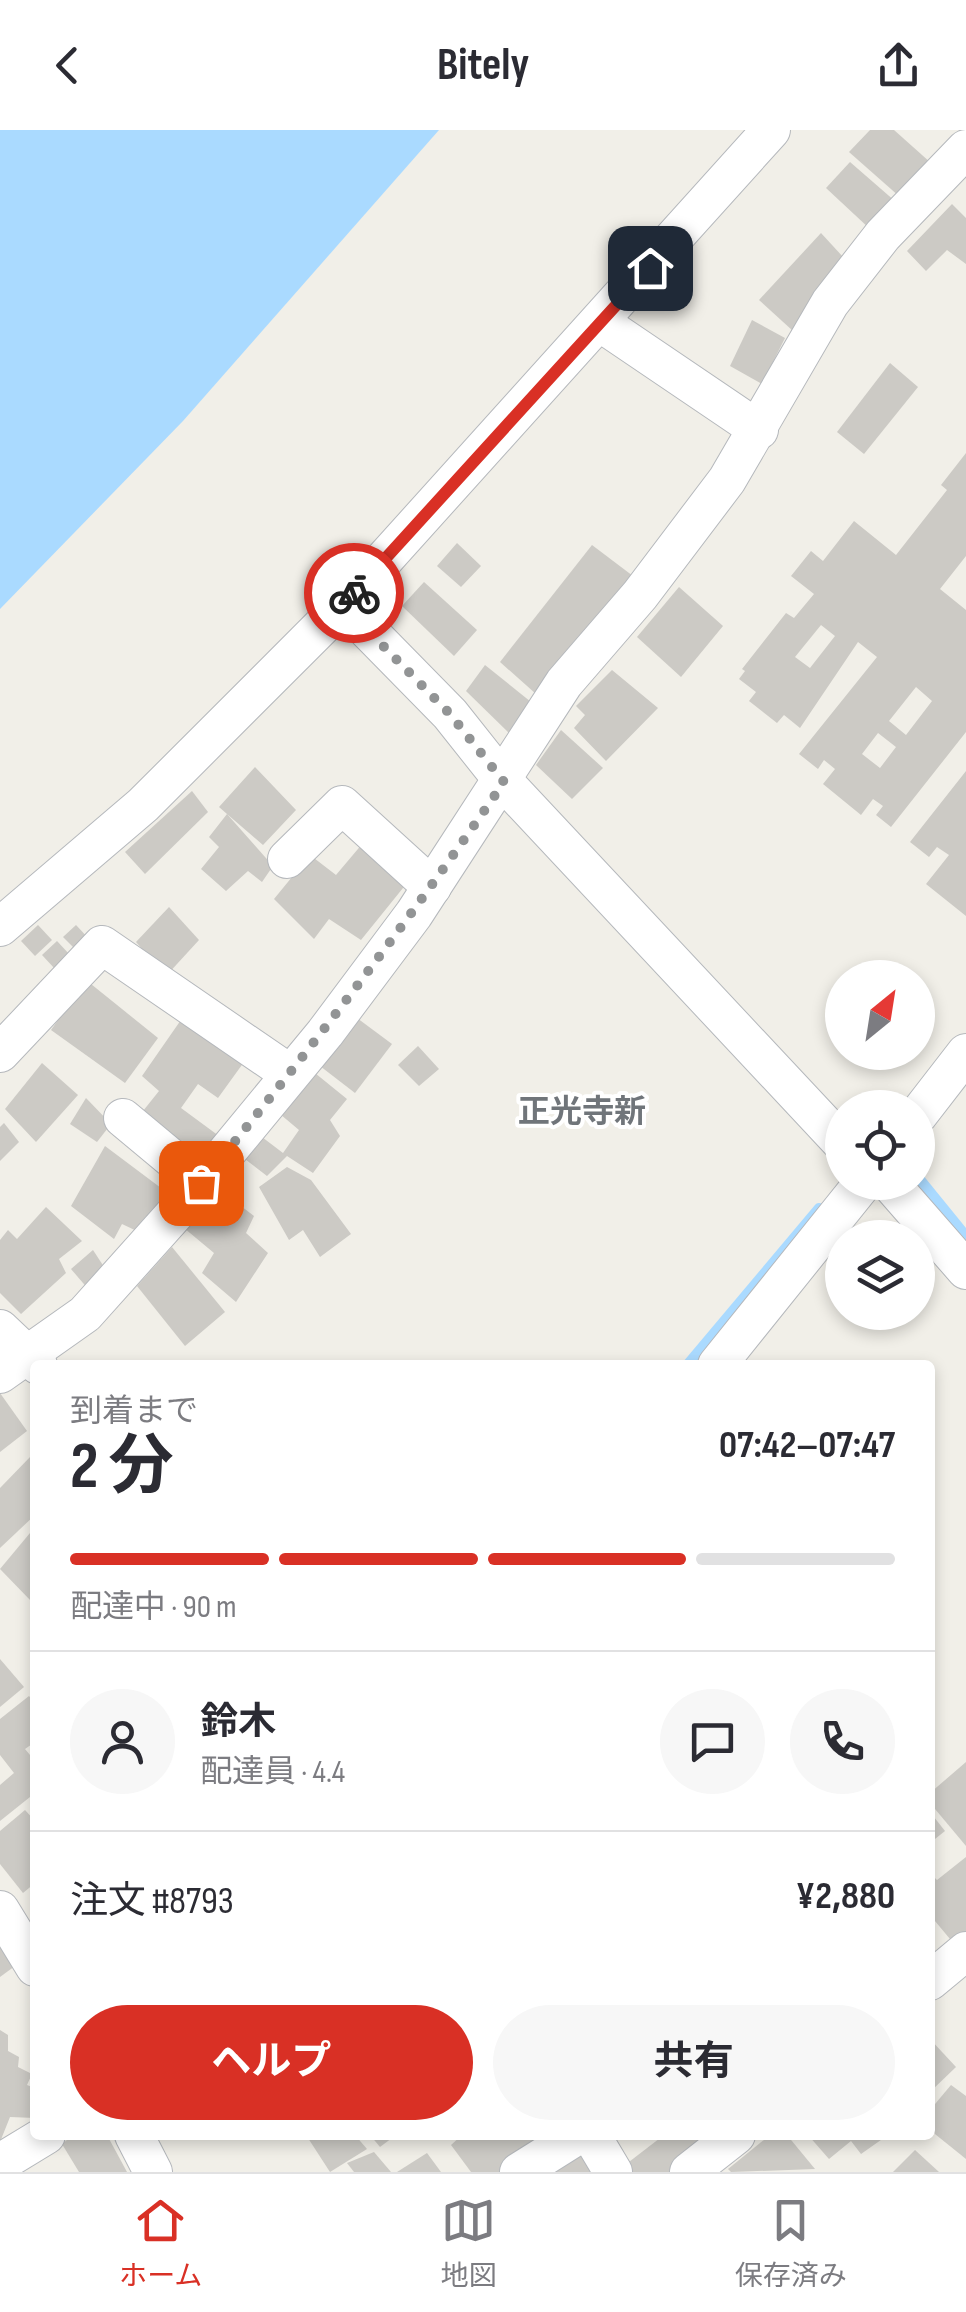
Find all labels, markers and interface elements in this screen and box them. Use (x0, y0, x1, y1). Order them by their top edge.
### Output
icon: back (40, 38, 95, 93)
text: Bitely (437, 38, 529, 93)
icon: share (871, 38, 926, 93)
pin (608, 226, 693, 311)
icon: home (623, 241, 678, 296)
courier (304, 543, 404, 643)
icon: bike (327, 566, 382, 621)
north arrow (825, 960, 935, 1070)
map controls (825, 960, 935, 1330)
button: locate (825, 1090, 935, 1200)
district label: 正光寺新 (518, 1093, 646, 1132)
pin (159, 1141, 244, 1226)
icon: bag (174, 1156, 229, 1211)
button: layers (825, 1220, 935, 1330)
text: 到着まで (70, 1392, 198, 1431)
text: 07:42–07:47 (719, 1423, 895, 1468)
text: 2 分 (70, 1429, 174, 1507)
text: 配達中 · 90 m (70, 1588, 237, 1627)
button: person (70, 1689, 175, 1794)
button: chat (660, 1689, 765, 1794)
button: phone (790, 1689, 895, 1794)
text: 鈴木 (200, 1700, 276, 1745)
text: 配達員 · 4.4 (200, 1753, 345, 1792)
text: ¥2,880 (796, 1874, 895, 1919)
text: 注文 #8793 (70, 1879, 234, 1924)
button: ヘルプ (70, 2005, 473, 2120)
button: 共有 (493, 2005, 895, 2120)
tab: ホーム (119, 2193, 202, 2293)
tab: 地図 (441, 2193, 497, 2293)
tab: 保存済み (735, 2193, 847, 2293)

